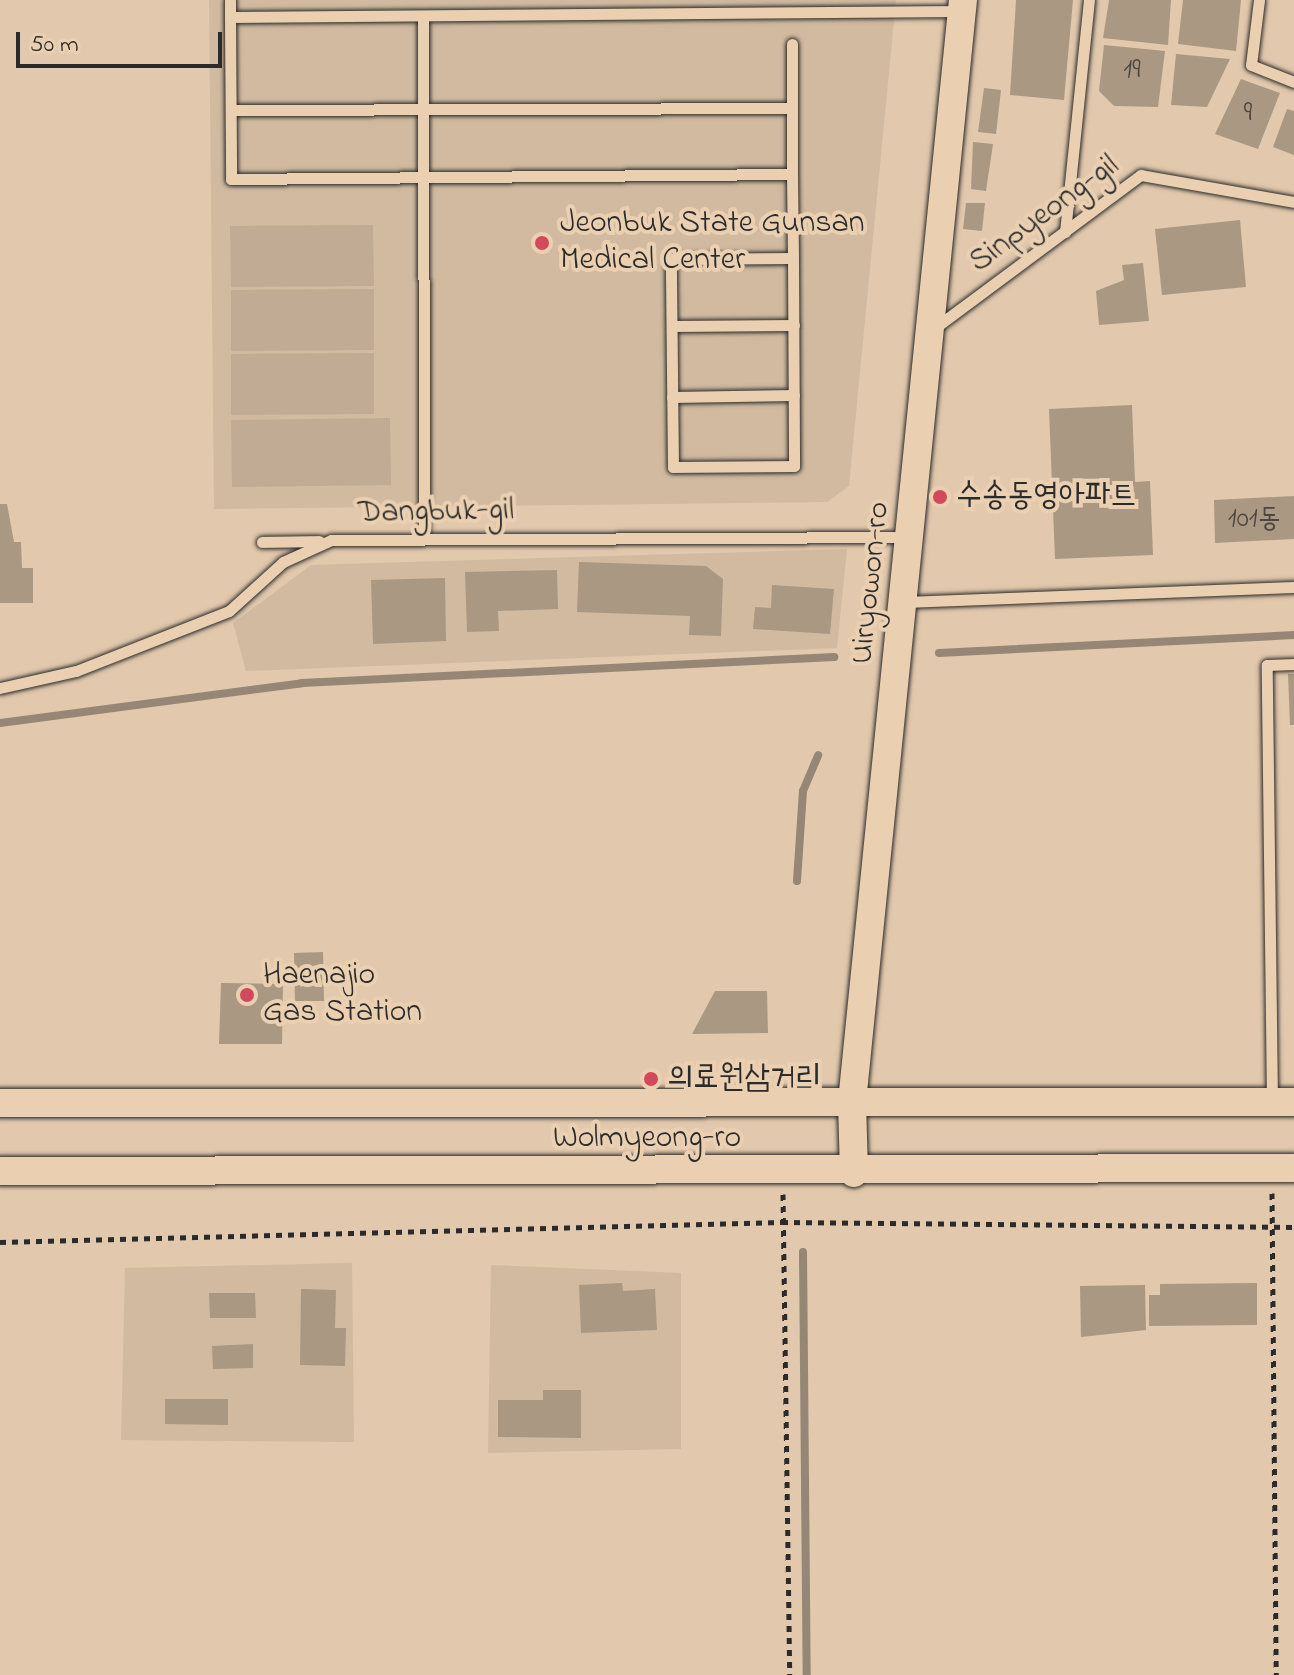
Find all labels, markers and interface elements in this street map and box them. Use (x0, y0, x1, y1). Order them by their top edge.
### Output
scale bar (20, 16, 226, 66)
text: 50 m (30, 28, 79, 63)
house number: 19 (1123, 54, 1141, 88)
house number: 9 (1244, 97, 1252, 131)
street label: Sinpyeong-gil (963, 148, 1127, 282)
place label: Jeonbuk State Gunsan Medical Center (560, 206, 865, 281)
marker: Jeonbuk State Gunsan Medical Center (531, 232, 553, 254)
place label: 수송동영아파트 (956, 478, 1136, 516)
marker: 수송동영아파트 (931, 488, 949, 506)
street label: Dangbuk-gil (358, 492, 514, 534)
street label: Uiryowon-ro (844, 500, 900, 666)
house number: 101동 (1228, 503, 1280, 537)
place label: Haenajio Gas Station (263, 958, 422, 1033)
marker: Haenajio Gas Station (238, 986, 256, 1004)
place label: 의료원삼거리 (667, 1060, 822, 1098)
marker: 의료원삼거리 (642, 1070, 660, 1088)
street label: Wolmyeong-ro (553, 1120, 741, 1158)

